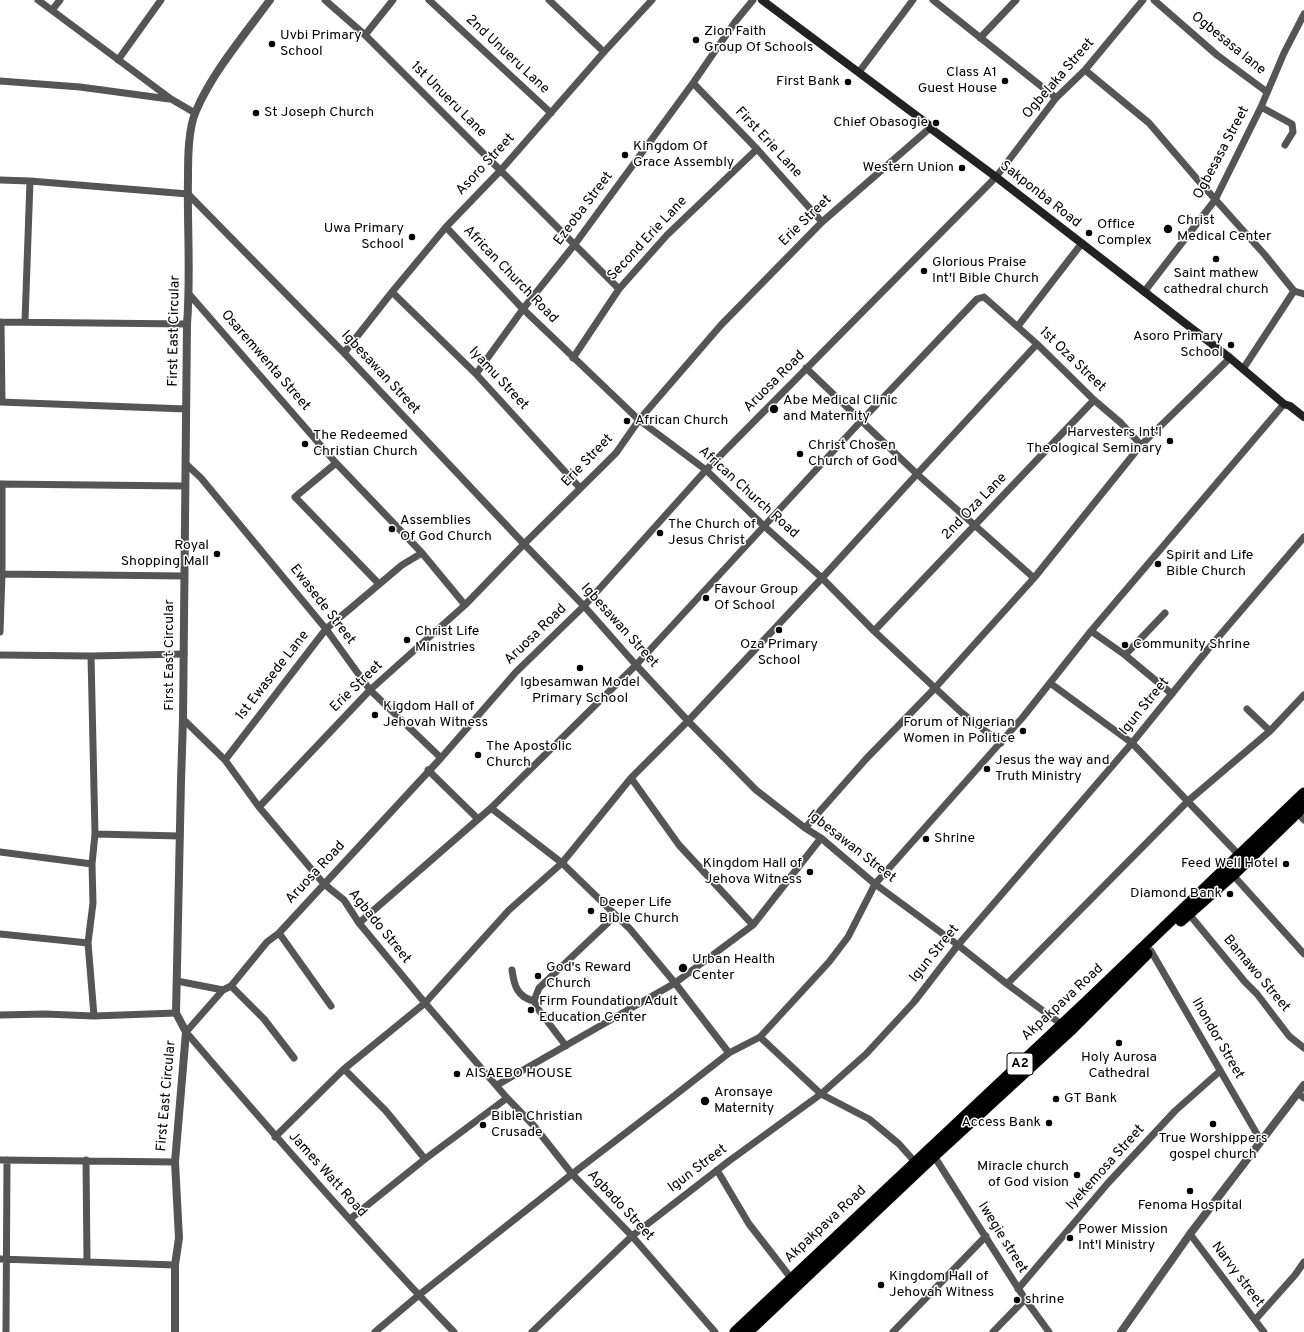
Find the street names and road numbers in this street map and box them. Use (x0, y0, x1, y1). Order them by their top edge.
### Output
street label: Ogbesasa lane (1187, 9, 1269, 79)
street label: 2nd Unueru Lane (462, 12, 552, 98)
street label: Ogbelaka Street (1020, 35, 1098, 123)
street label: 1st Unueru Lane (407, 59, 489, 141)
street label: First Erie Lane (731, 104, 805, 182)
street label: Ogbesasa Street (1190, 104, 1254, 202)
street label: Asoro Street (453, 131, 519, 199)
street label: Sakponba Road (996, 158, 1084, 232)
street label: Ezeoba Street (551, 169, 617, 249)
street label: Erie Street (776, 192, 836, 250)
street label: Second Erie Lane (605, 193, 691, 285)
street label: African Church Road (459, 223, 561, 327)
street label: First East Circular (166, 275, 184, 387)
street label: Osaremwenta Street (217, 307, 313, 415)
street label: 1st Oza Street (1035, 324, 1109, 396)
street label: Igbesawan Street (337, 328, 423, 418)
street label: Iyamu Street (465, 344, 531, 414)
street label: Aruosa Road (741, 348, 809, 416)
street label: Erie Street (559, 431, 617, 491)
street label: African Church Road (694, 444, 802, 542)
street label: 2nd Oza Lane (939, 470, 1011, 544)
street label: Ewasede Street (286, 562, 358, 648)
street label: Igbesawan Street (577, 580, 661, 672)
street label: First East Circular (162, 599, 178, 711)
street label: Aruosa Road (501, 601, 571, 669)
street label: 1st Ewasede Lane (233, 628, 313, 724)
street label: Erie Street (327, 658, 387, 716)
street label: Igun Street (1117, 675, 1173, 739)
street label: Igbesawan Street (803, 807, 899, 887)
street label: Aruosa Road (283, 838, 349, 908)
street label: Agbado Street (344, 887, 414, 967)
street label: Igun Street (907, 922, 963, 986)
street label: Bamawo Street (1219, 932, 1293, 1016)
street label: Akpakpava Road (1019, 961, 1107, 1045)
street label: Ihondor Street (1187, 995, 1247, 1083)
street label: First East Circular (154, 1040, 180, 1152)
road number: A2 (1007, 1053, 1033, 1075)
street label: Iyekemosa Street (1063, 1122, 1149, 1214)
street label: James Watt Road (284, 1129, 370, 1221)
street label: Igun Street (665, 1141, 731, 1197)
street label: Agbado Street (583, 1167, 657, 1245)
street label: Akpakpava Road (782, 1183, 870, 1267)
street label: Iwegie street (974, 1199, 1030, 1277)
street label: Narvy street (1207, 1239, 1267, 1311)

